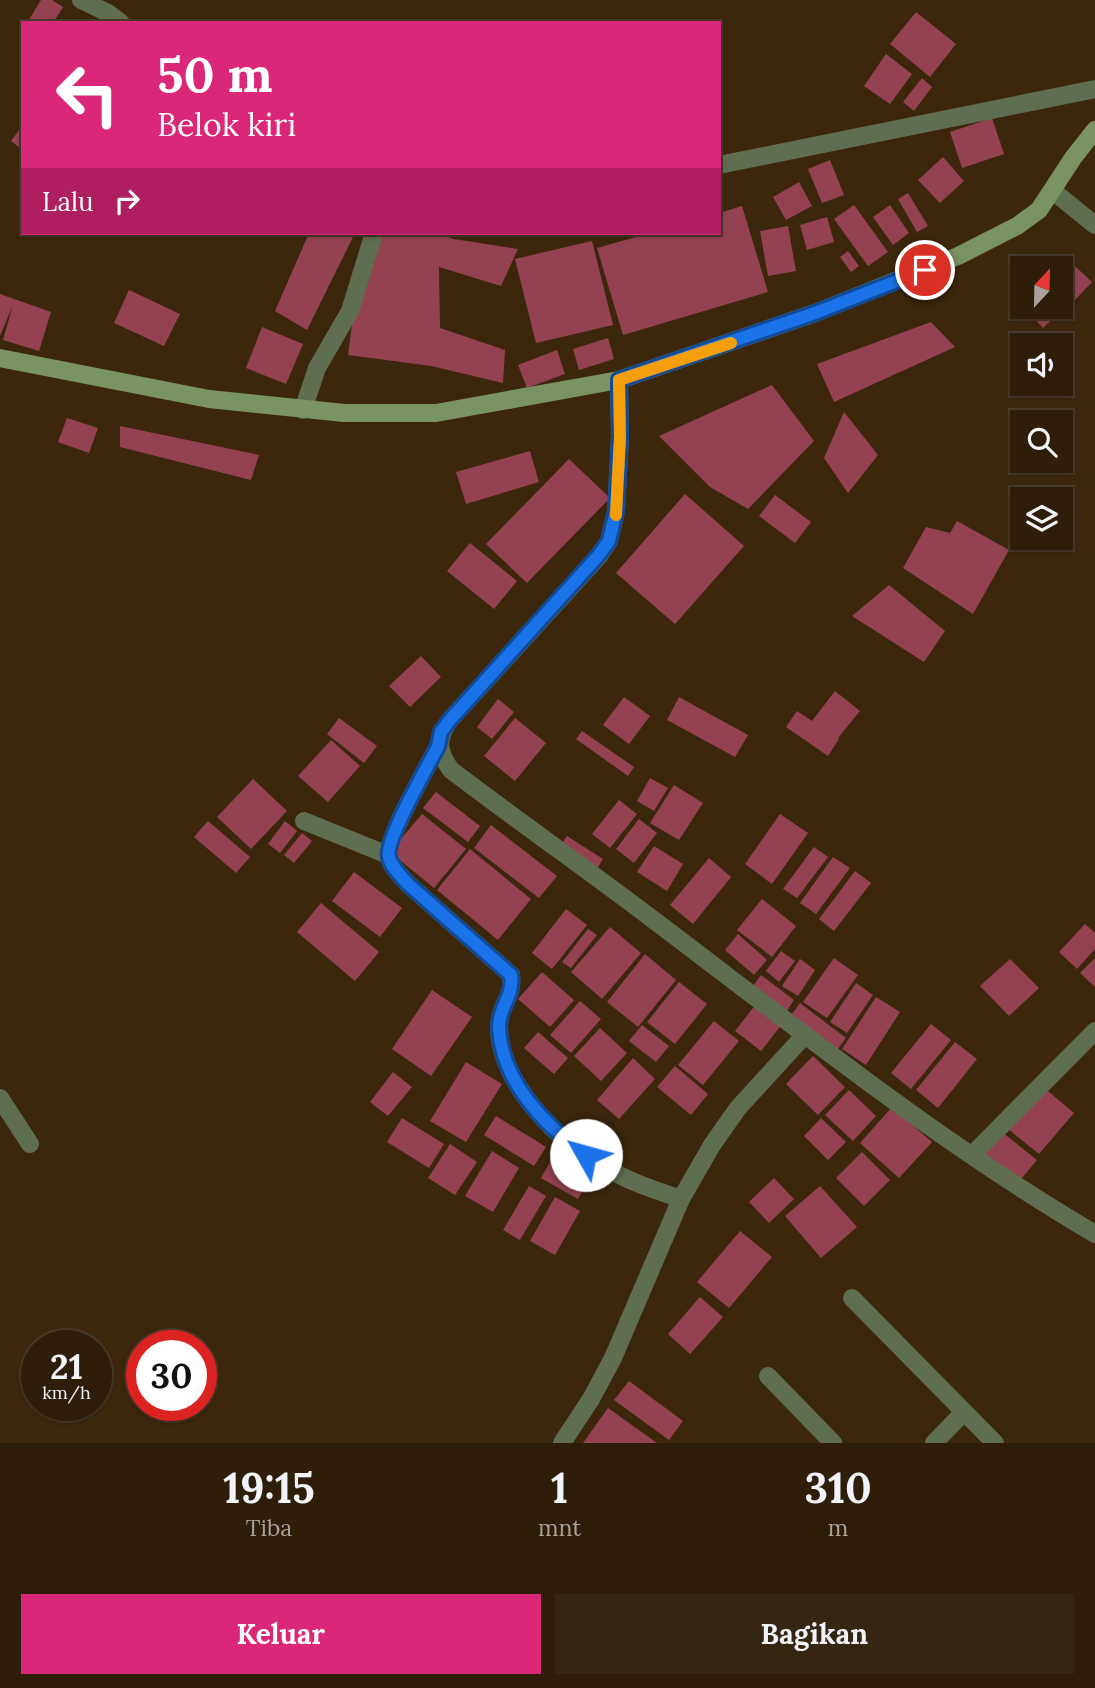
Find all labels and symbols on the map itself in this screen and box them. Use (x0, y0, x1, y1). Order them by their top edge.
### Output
pin (895, 240, 955, 300)
north arrow (1010, 256, 1073, 318)
position arrow (549, 1118, 623, 1192)
speed limit sign: 30 (126, 1330, 217, 1421)

